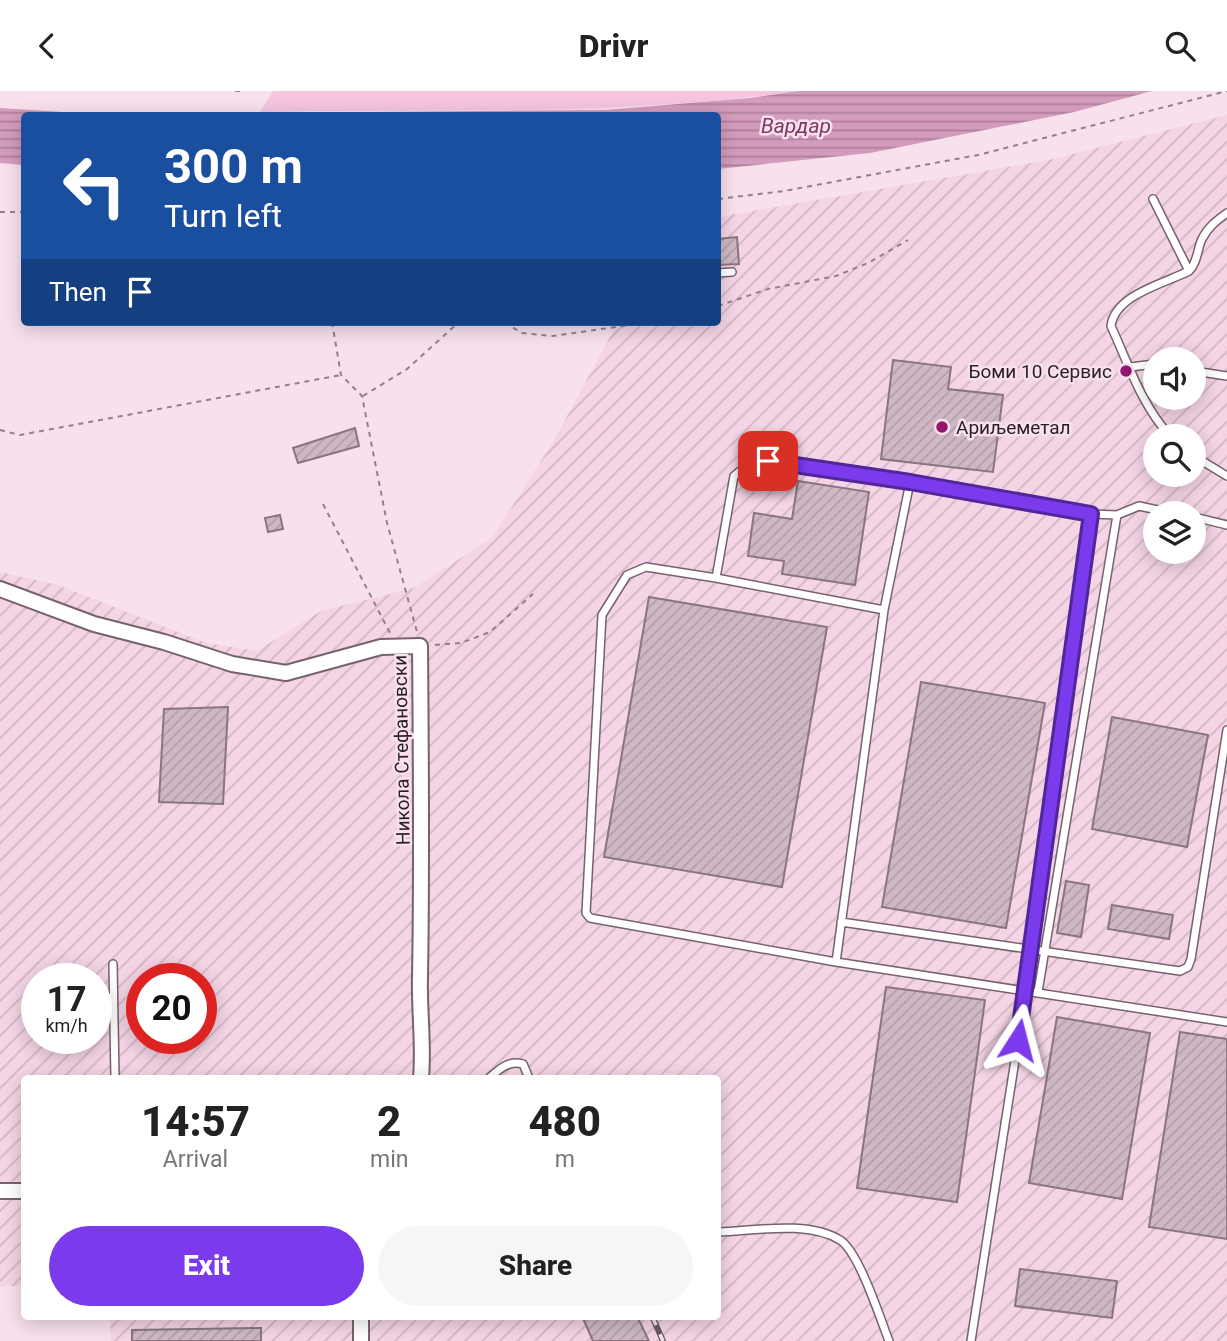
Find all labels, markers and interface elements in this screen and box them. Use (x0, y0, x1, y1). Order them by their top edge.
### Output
icon: back (28, 27, 66, 65)
text: Drivr (579, 27, 648, 65)
icon: search (1161, 27, 1199, 65)
water label: Вардар (761, 114, 831, 138)
text: 300 m (164, 138, 303, 195)
icon: left (49, 140, 140, 231)
text: Turn left (164, 197, 282, 235)
icon: arrive (121, 273, 159, 311)
text: Then (49, 277, 107, 307)
map controls (1143, 347, 1206, 564)
button: sound (1143, 347, 1206, 410)
place label: Боми 10 Сервис (968, 360, 1112, 383)
marker: Боми 10 Сервис (1118, 363, 1134, 379)
place label: Ариљеметал (956, 416, 1071, 439)
marker: Ариљеметал (934, 419, 950, 435)
button: search (1143, 424, 1206, 487)
pin (738, 431, 798, 491)
icon: arrive (749, 442, 787, 480)
button: layers (1143, 501, 1206, 564)
street label: Никола Стефановски (388, 655, 415, 845)
speed limit sign: 20 (126, 963, 217, 1054)
text: 17 (46, 979, 87, 1020)
position arrow (981, 1003, 1055, 1077)
text: km/h (45, 1015, 88, 1036)
text: 14:57 (141, 1097, 250, 1146)
text: 2 (377, 1097, 401, 1146)
text: 480 (528, 1097, 601, 1146)
text: Arrival (163, 1146, 228, 1173)
text: min (370, 1146, 408, 1173)
text: m (555, 1146, 575, 1173)
button: Exit (49, 1226, 364, 1306)
button: Share (378, 1226, 693, 1306)

